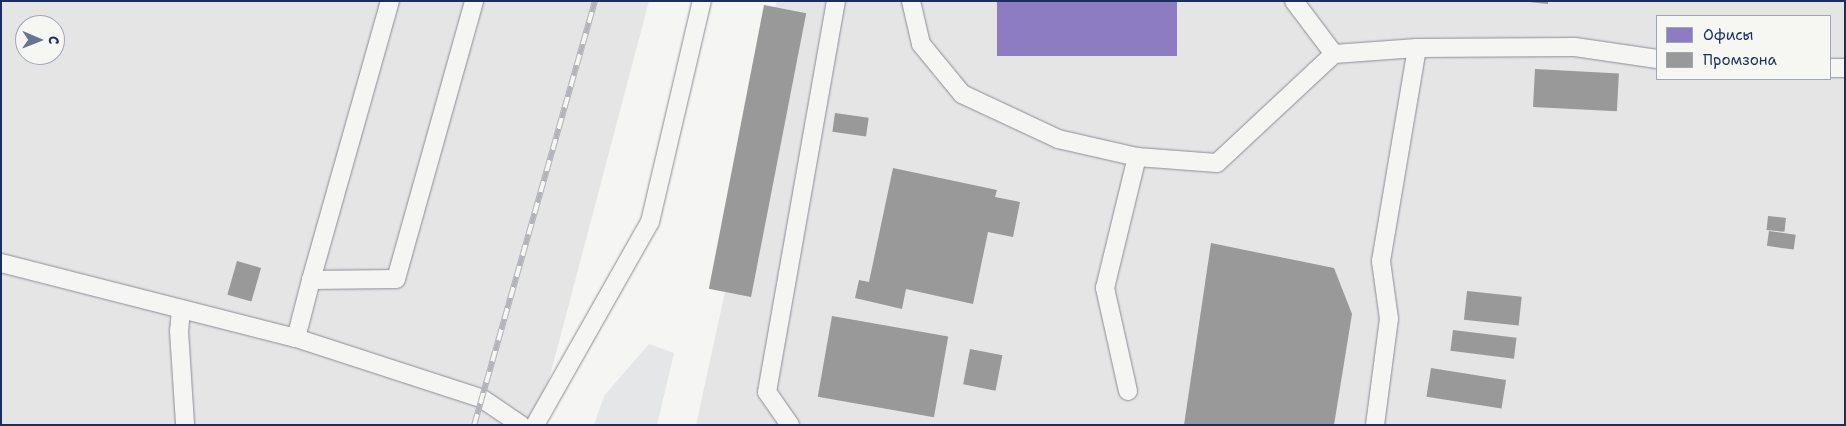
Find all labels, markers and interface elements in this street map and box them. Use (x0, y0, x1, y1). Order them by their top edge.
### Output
north arrow (15, 15, 65, 65)
legend (1656, 15, 1831, 80)
text: Офисы (1703, 25, 1753, 45)
text: С (45, 36, 63, 45)
text: Промзона (1703, 50, 1777, 70)

